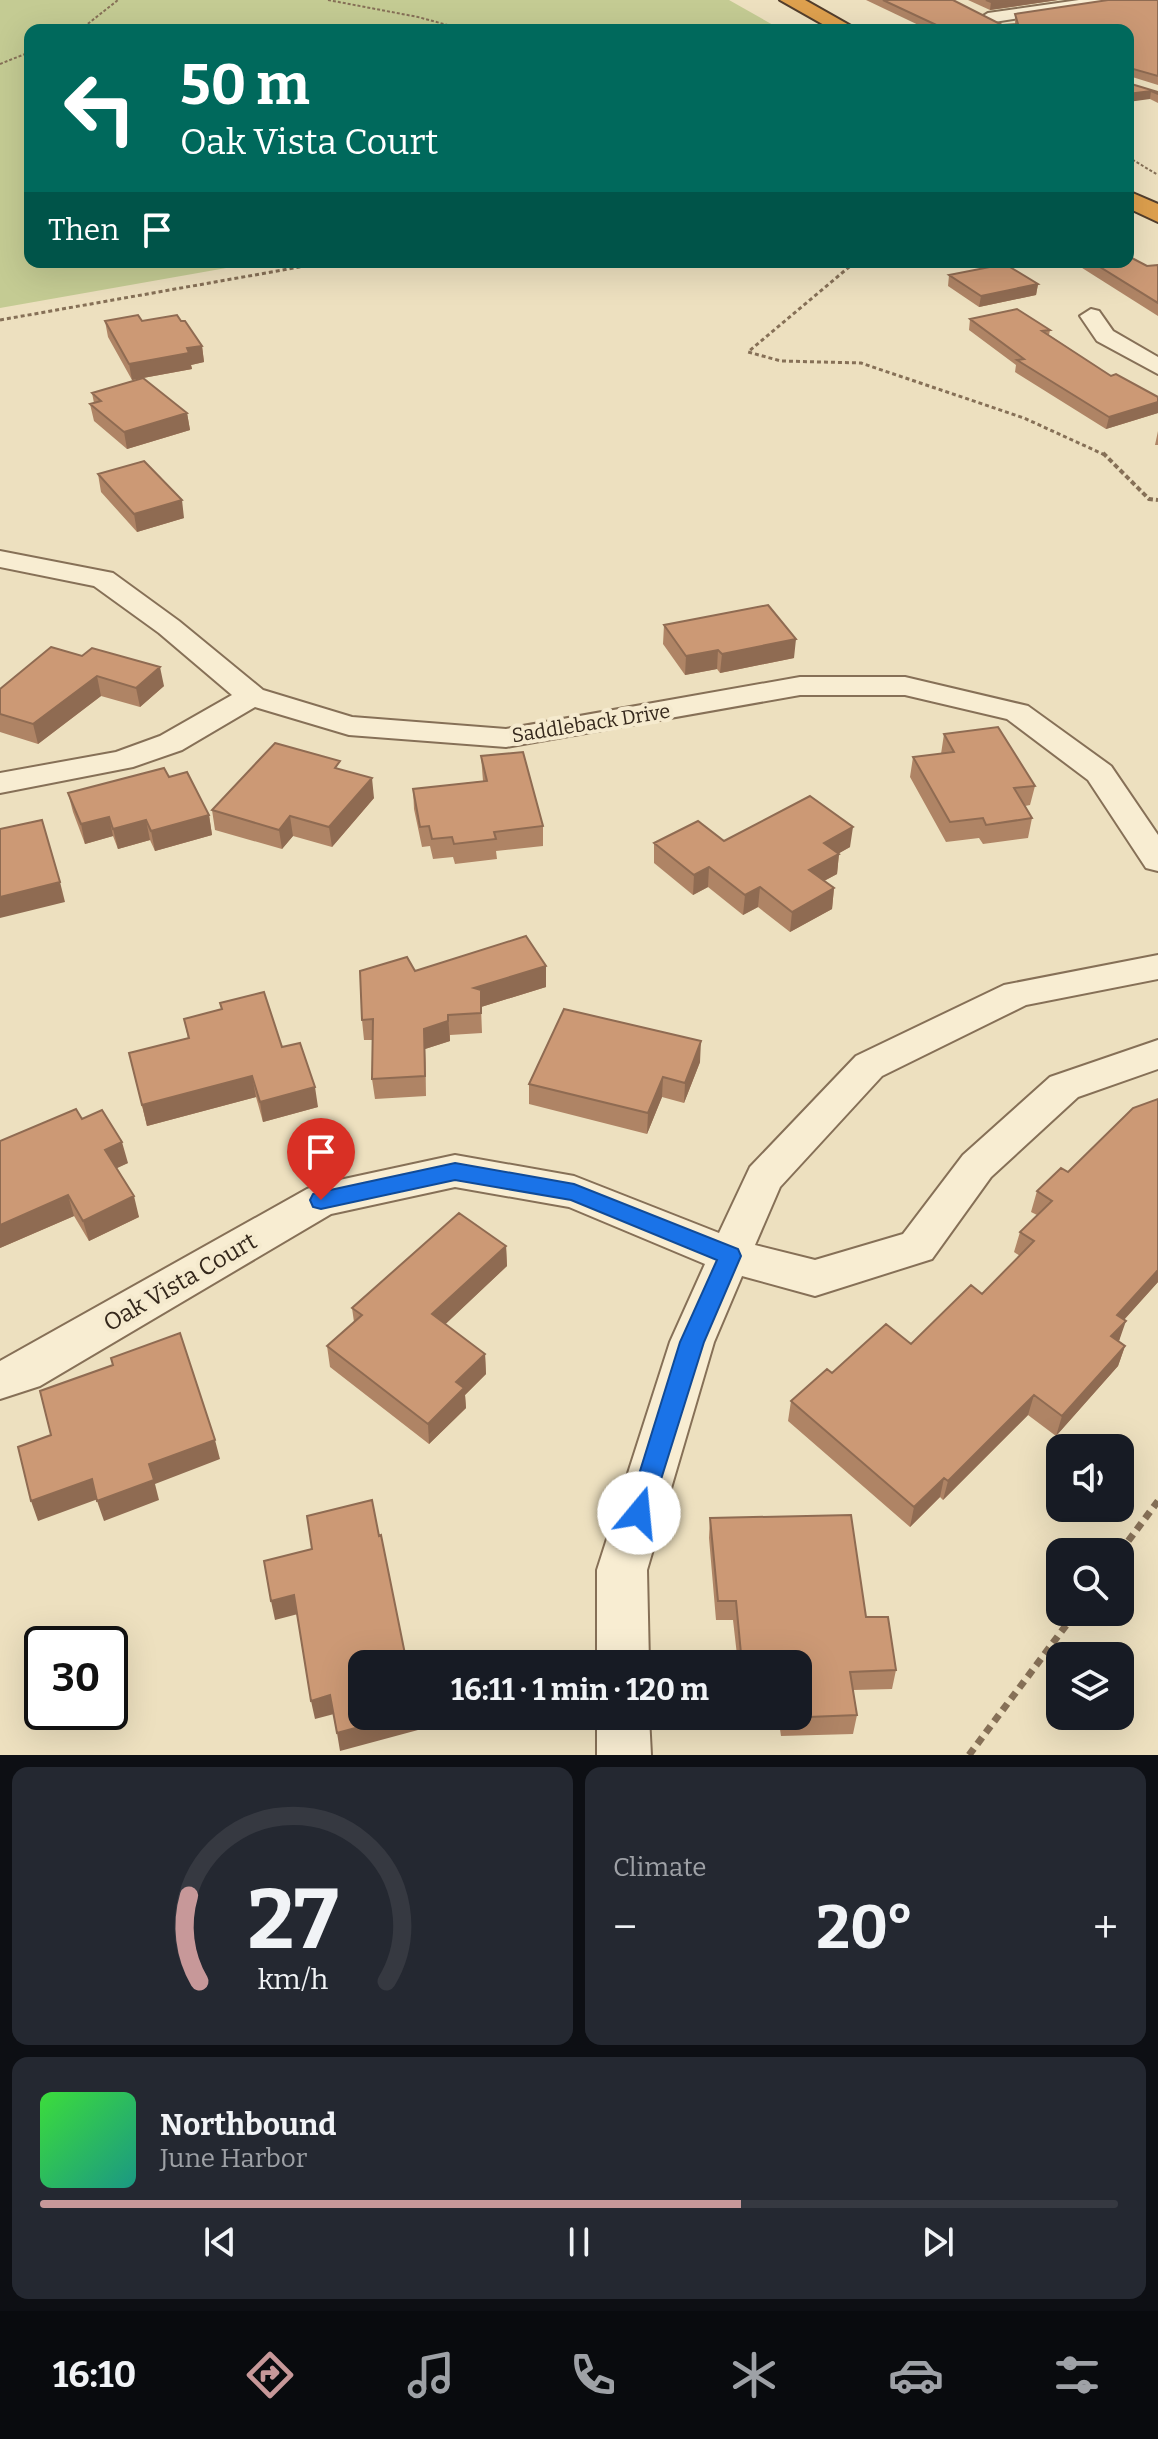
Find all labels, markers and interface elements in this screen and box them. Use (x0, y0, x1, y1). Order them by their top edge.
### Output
text: 50 m (180, 52, 310, 119)
icon: left (48, 56, 152, 160)
text: Oak Vista Court (180, 120, 438, 164)
icon: arrive (135, 208, 179, 252)
text: Then (48, 212, 119, 248)
street label: Saddleback Drive (510, 699, 672, 747)
pin (287, 1118, 355, 1200)
icon: arrive (299, 1130, 343, 1174)
street label: Oak Vista Court (98, 1227, 262, 1337)
map controls (1046, 1434, 1134, 1730)
button: sound (1046, 1434, 1134, 1522)
position arrow (597, 1471, 681, 1555)
button: search (1046, 1538, 1134, 1626)
speed limit sign: 30 (24, 1626, 128, 1730)
button: layers (1046, 1642, 1134, 1730)
text: 16:11 · 1 min · 120 m (451, 1672, 709, 1708)
text: Climate (613, 1852, 707, 1883)
text: 27 (247, 1870, 338, 1970)
text: 20° (816, 1892, 914, 1964)
text: − (613, 1901, 637, 1954)
text: + (1093, 1901, 1118, 1954)
text: km/h (257, 1962, 328, 1997)
text: Northbound (160, 2107, 336, 2143)
text: June Harbor (160, 2143, 307, 2174)
icon: previous (198, 2220, 242, 2264)
icon: pause (557, 2220, 601, 2264)
icon: next (916, 2220, 960, 2264)
icon: directions (242, 2347, 298, 2403)
icon: music (403, 2347, 459, 2403)
icon: phone (565, 2347, 621, 2403)
icon: climate (726, 2347, 782, 2403)
icon: car (888, 2347, 944, 2403)
icon: filters (1049, 2347, 1105, 2403)
text: 16:10 (53, 2353, 136, 2397)

